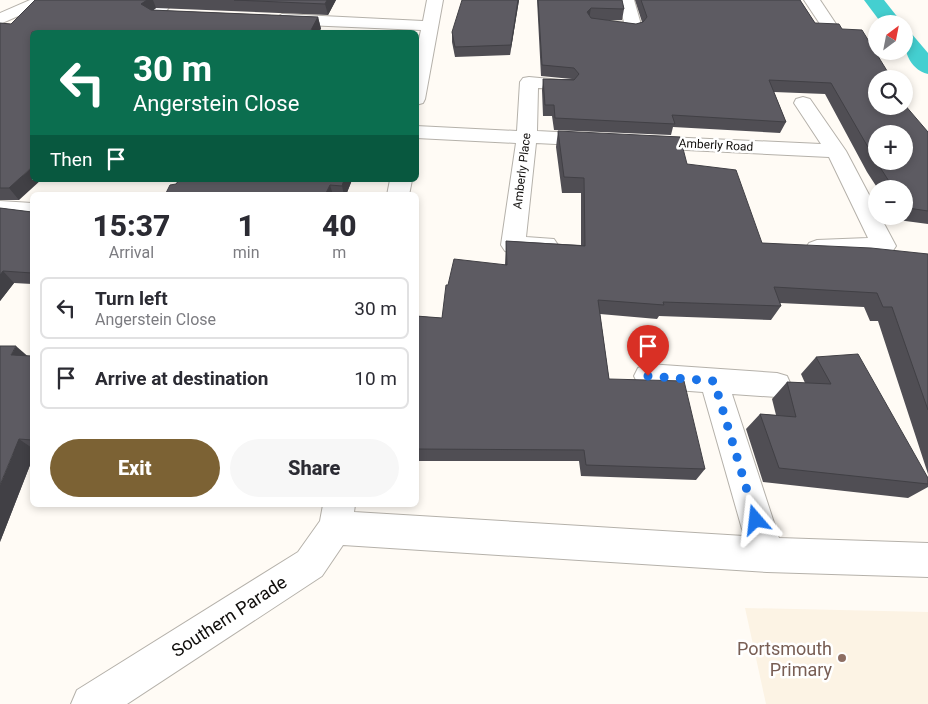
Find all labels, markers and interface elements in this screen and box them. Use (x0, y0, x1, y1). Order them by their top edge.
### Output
north arrow (868, 15, 912, 60)
map controls (868, 15, 913, 225)
text: 30 m (133, 49, 212, 90)
icon: left (50, 50, 115, 115)
button: search (868, 70, 913, 115)
text: Angerstein Close (133, 91, 299, 116)
button: + (868, 125, 913, 170)
street label: Amberly Place (510, 132, 534, 210)
street label: Amberly Road (678, 136, 754, 154)
icon: arrive (102, 145, 130, 173)
text: Then (50, 148, 92, 171)
button: − (868, 180, 913, 225)
text: 15:37 (92, 208, 170, 243)
text: 1 (238, 208, 255, 243)
text: 40 (322, 208, 357, 243)
text: Arrival (109, 243, 154, 262)
text: min (233, 243, 260, 262)
text: m (332, 243, 346, 262)
text: Turn left (95, 287, 168, 310)
icon: left (52, 294, 80, 322)
text: 30 m (354, 297, 397, 320)
text: Angerstein Close (95, 310, 216, 329)
pin (627, 325, 669, 376)
icon: arrive (634, 332, 662, 360)
icon: arrive (52, 364, 80, 392)
text: Arrive at destination (95, 367, 268, 390)
text: 10 m (354, 367, 397, 390)
button: Exit (50, 439, 220, 497)
button: Share (230, 439, 399, 497)
position arrow (729, 493, 781, 545)
street label: Southern Parade (168, 571, 290, 661)
place label: Portsmouth Primary (737, 638, 832, 680)
marker: Portsmouth Primary (836, 652, 848, 664)

